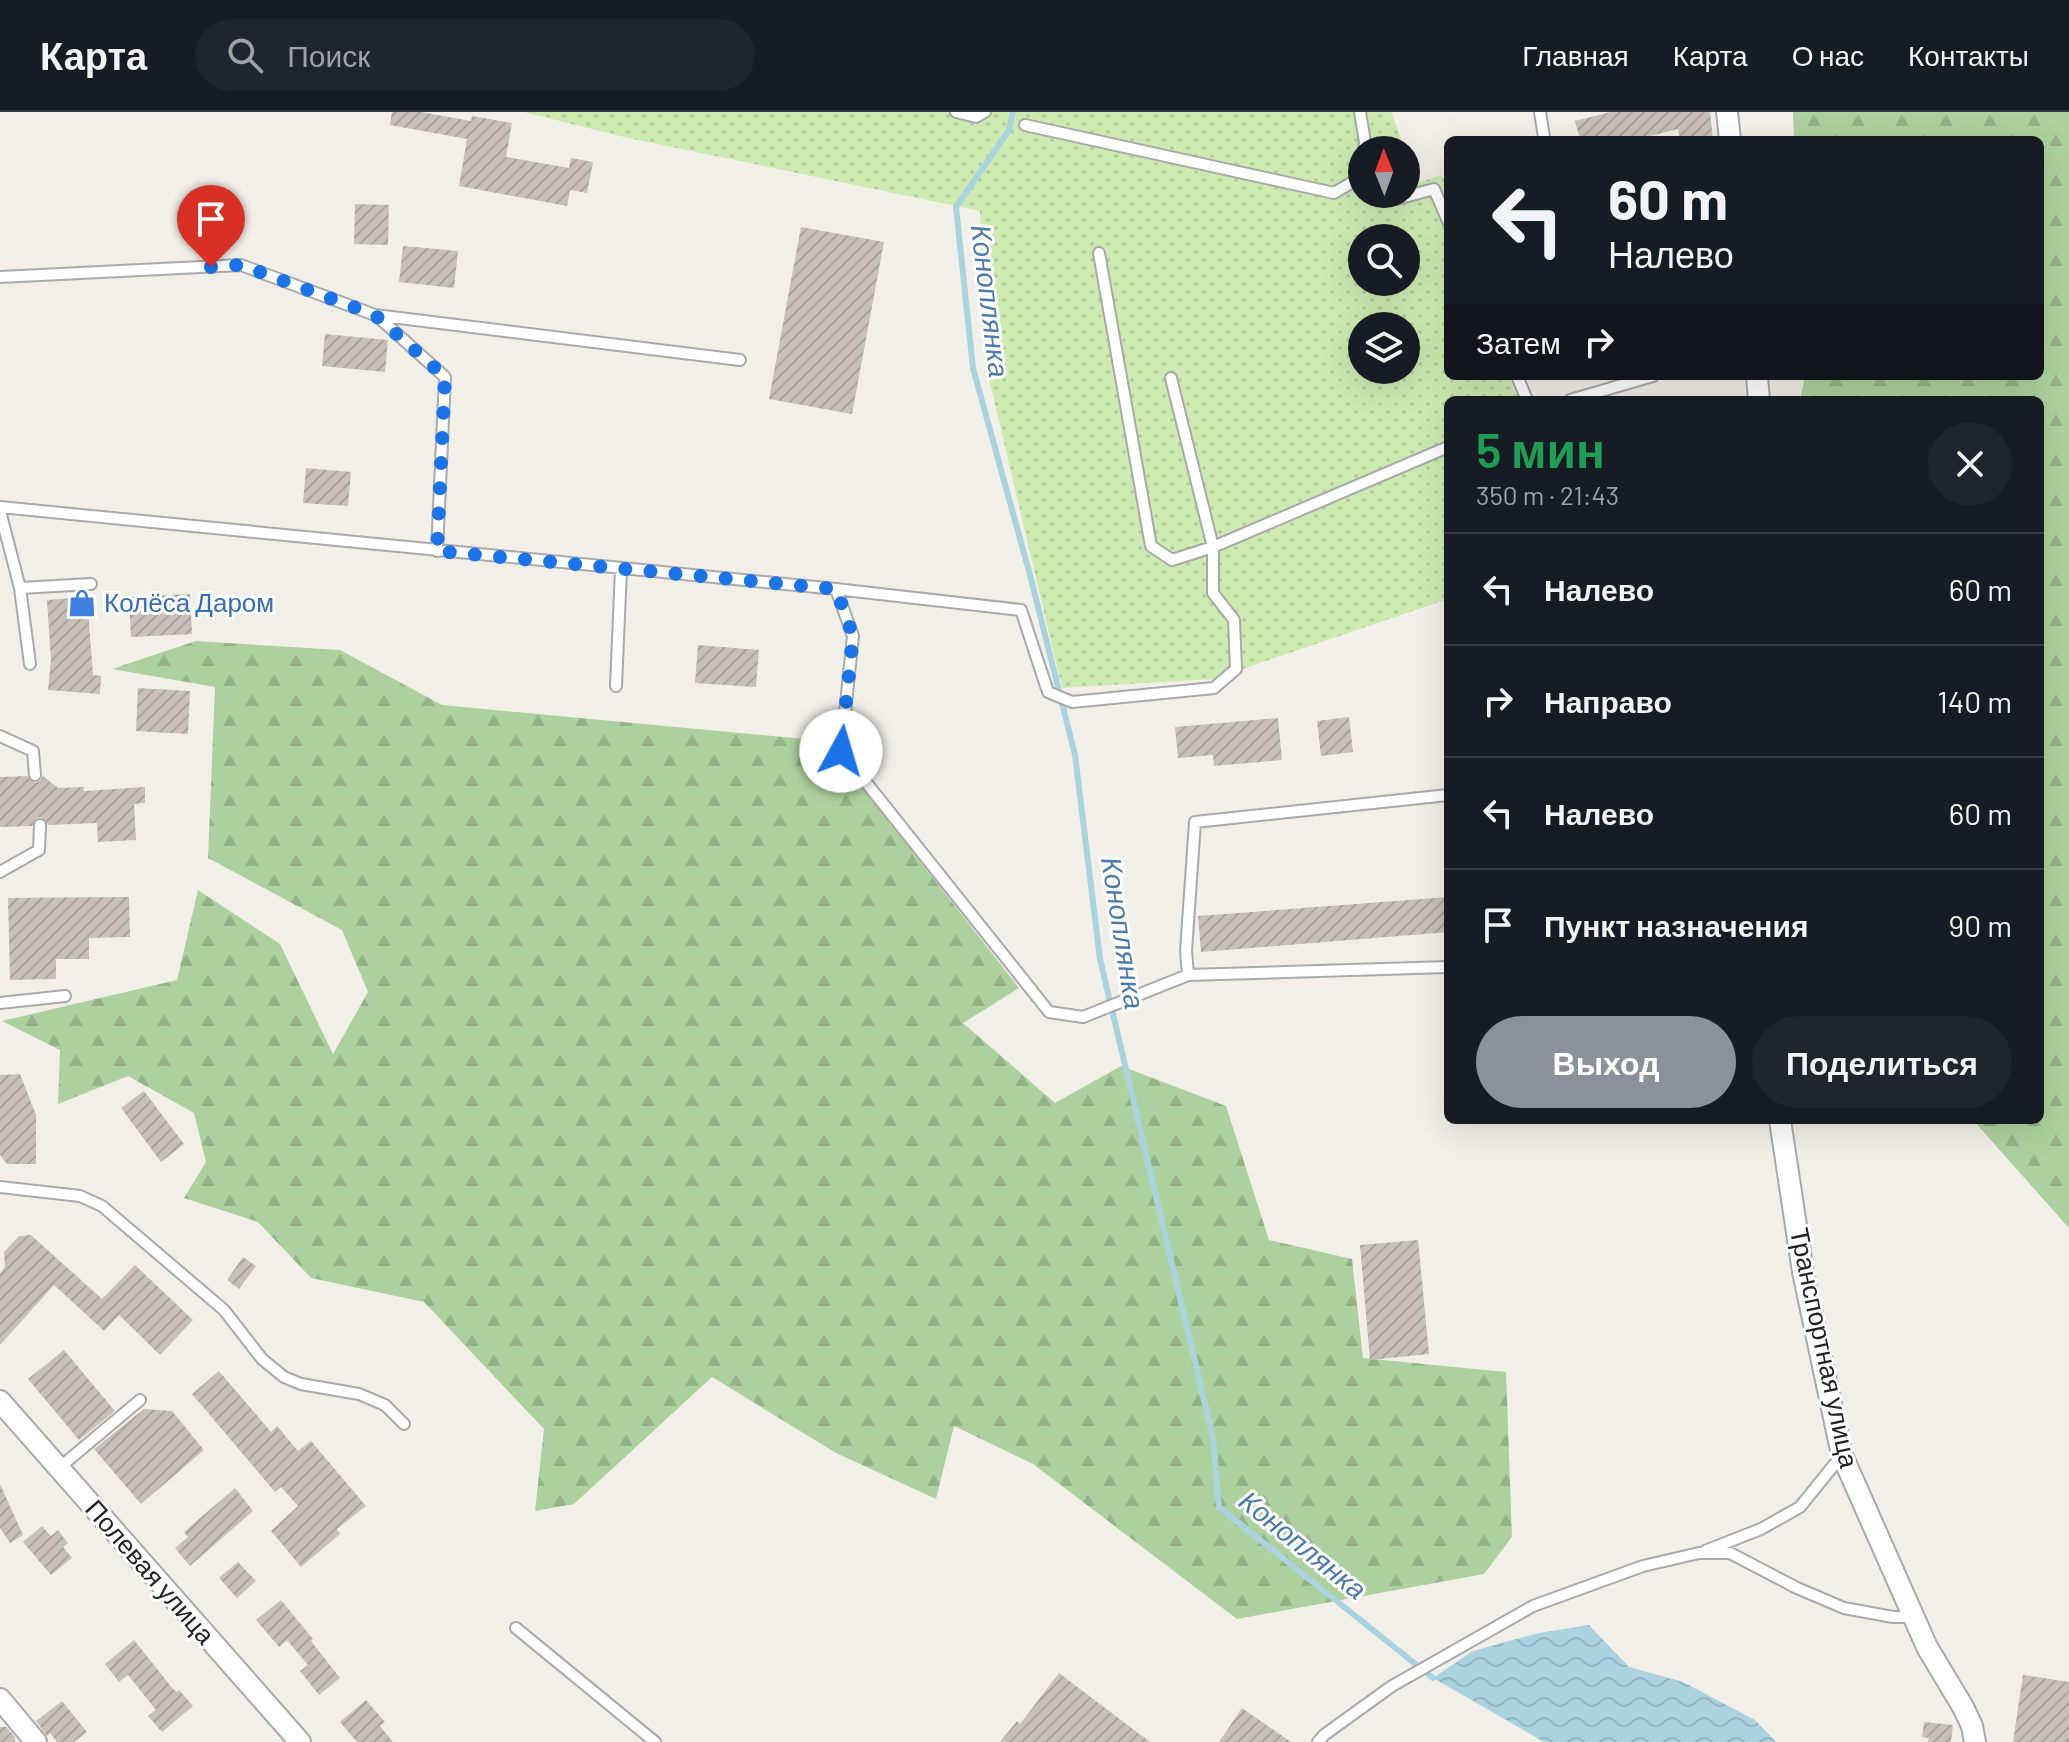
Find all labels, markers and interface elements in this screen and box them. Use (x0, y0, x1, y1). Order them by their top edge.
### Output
search box (195, 19, 755, 91)
text: Карта (40, 32, 147, 78)
icon: search (223, 33, 267, 77)
text: Поиск (287, 37, 370, 73)
text: Главная (1522, 38, 1629, 72)
text: Карта (1673, 38, 1748, 72)
text: О нас (1792, 38, 1864, 72)
text: Контакты (1908, 38, 2029, 72)
north arrow (1348, 136, 1420, 208)
map controls (1348, 136, 1420, 384)
text: 60 m (1608, 164, 1728, 231)
icon: left (1476, 168, 1580, 272)
pin (177, 185, 245, 267)
icon: arrive (189, 197, 233, 241)
water label: Коноплянка (965, 223, 1017, 379)
button: search (1348, 224, 1420, 296)
text: Налево (1608, 232, 1734, 275)
button: layers (1348, 312, 1420, 384)
icon: right (1577, 320, 1621, 364)
text: Затем (1476, 324, 1561, 360)
text: 5 мин (1476, 420, 1605, 478)
button: close (1928, 422, 2012, 506)
text: 350 m · 21:43 (1476, 479, 1619, 510)
icon: left (1476, 567, 1520, 611)
text: Налево (1544, 571, 1654, 607)
text: 60 m (1949, 571, 2012, 607)
place label: Колёса Даром (104, 586, 274, 617)
shop icon: Колёса Даром (67, 588, 97, 618)
icon: right (1476, 679, 1520, 723)
text: Направо (1544, 683, 1672, 719)
text: 140 m (1937, 683, 2012, 719)
position arrow (799, 709, 883, 793)
icon: left (1476, 791, 1520, 835)
text: Налево (1544, 795, 1654, 831)
text: 60 m (1949, 795, 2012, 831)
water label: Коноплянка (1095, 854, 1153, 1011)
icon: arrive (1476, 903, 1520, 947)
text: Пункт назначения (1544, 907, 1808, 943)
text: 90 m (1949, 907, 2012, 943)
button: Выход (1476, 1016, 1736, 1108)
button: Поделиться (1752, 1016, 2012, 1108)
street label: Транспортная улица (1785, 1225, 1866, 1471)
water label: Коноплянка (1233, 1483, 1374, 1606)
street label: Полевая улица (80, 1493, 223, 1650)

